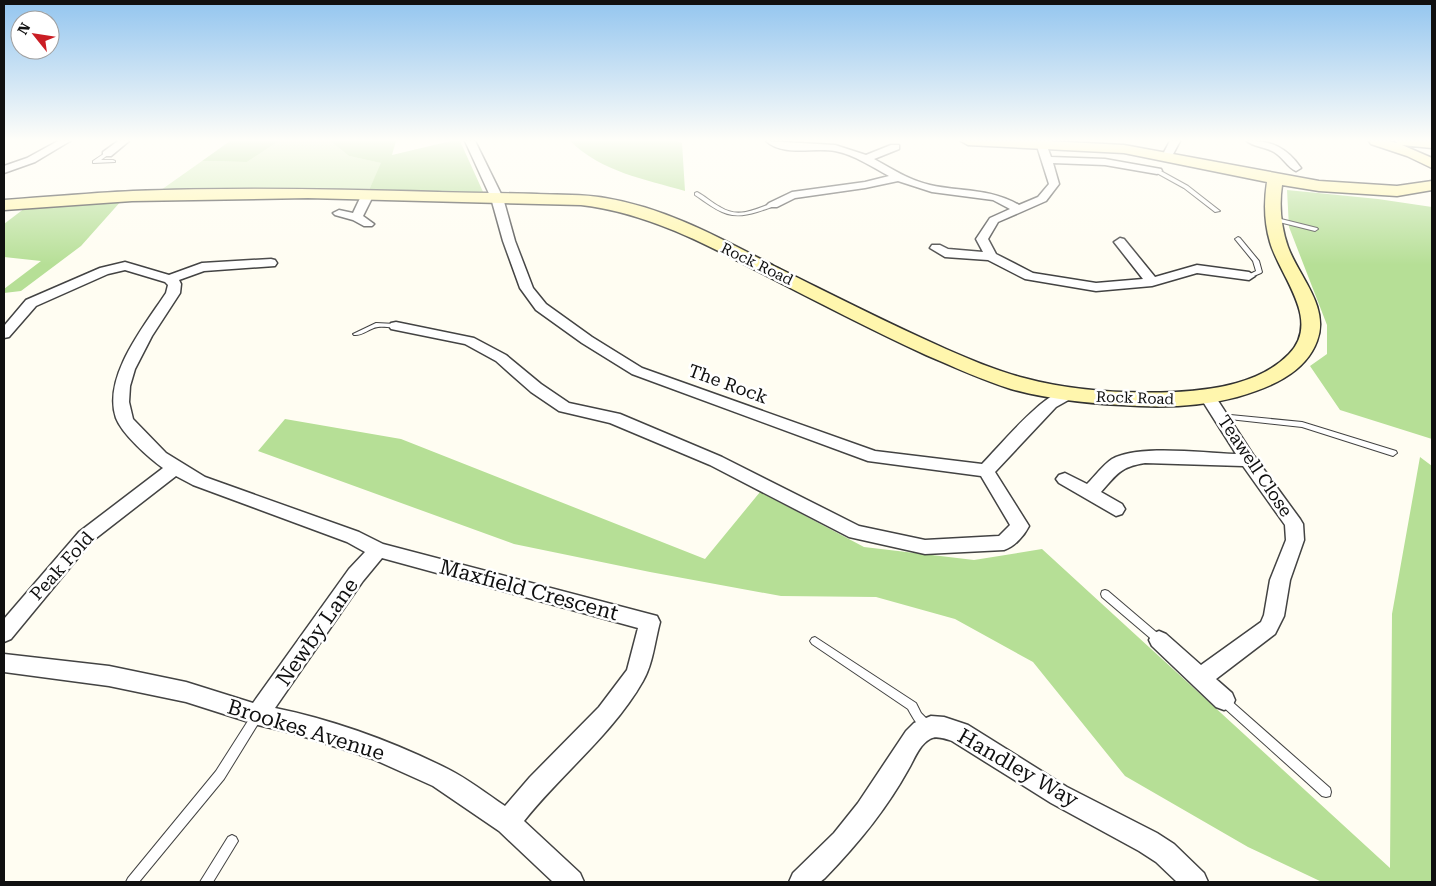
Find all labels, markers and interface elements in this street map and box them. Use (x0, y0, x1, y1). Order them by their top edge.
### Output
north arrow (10, 10, 60, 60)
text: N (14, 20, 33, 37)
street label: Rock Road (718, 239, 796, 289)
street label: The Rock (686, 359, 771, 408)
street label: Rock Road (1096, 388, 1175, 408)
street label: Teawell Close (1214, 411, 1297, 521)
street label: Peak Fold (25, 527, 98, 604)
street label: Maxfield Crescent (437, 555, 621, 625)
street label: Newby Lane (271, 574, 363, 690)
street label: Brookes Avenue (225, 695, 387, 765)
street label: Handley Way (954, 724, 1083, 812)

